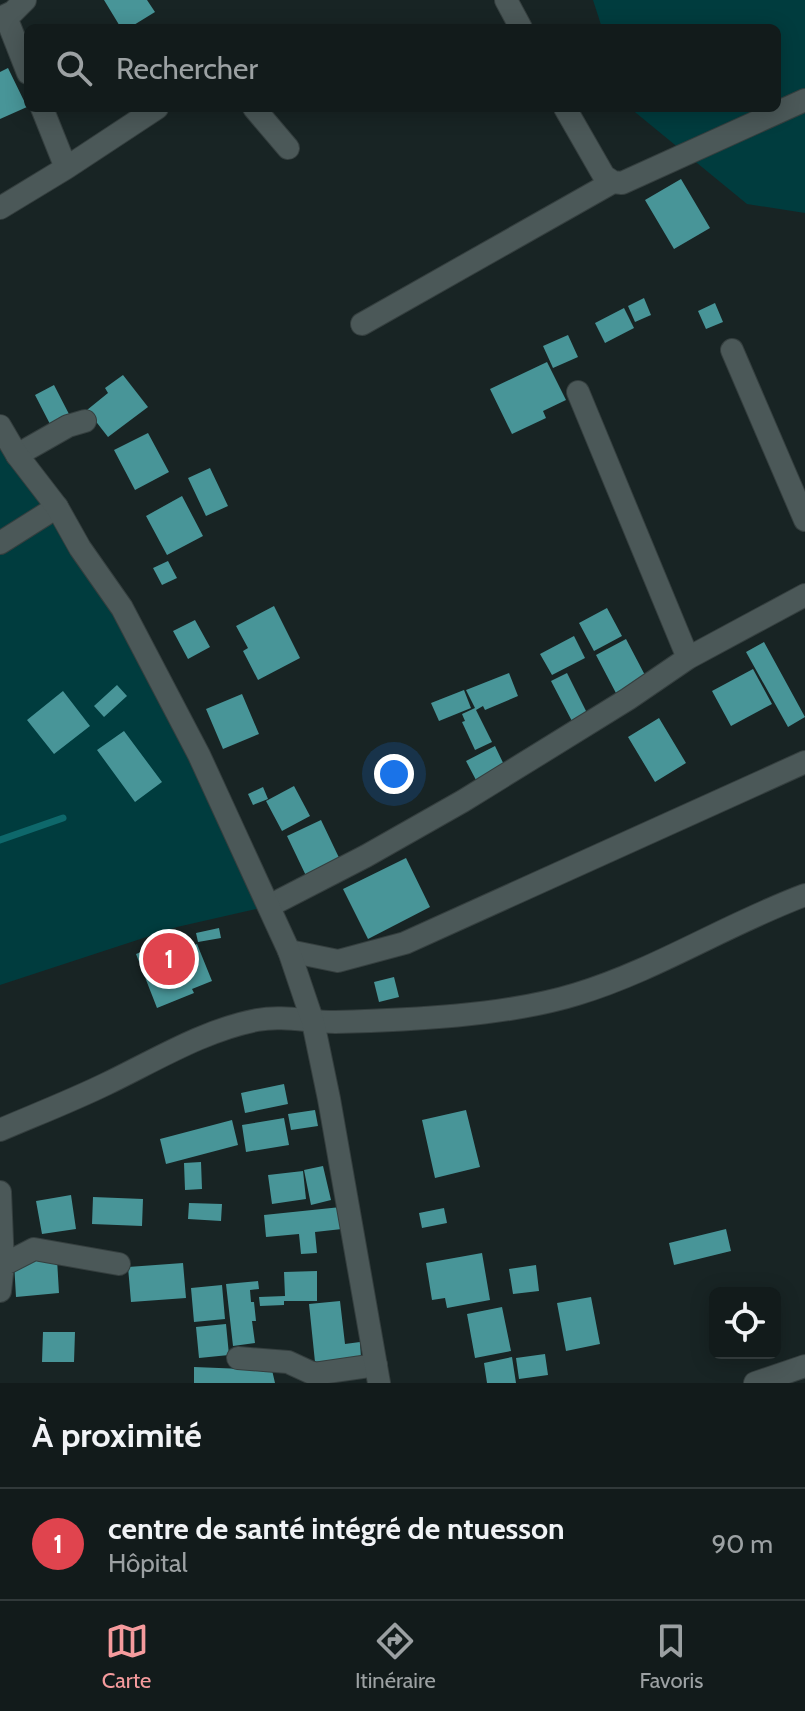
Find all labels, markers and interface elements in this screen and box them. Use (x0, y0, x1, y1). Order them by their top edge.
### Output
search box (24, 24, 781, 112)
icon: search (52, 46, 96, 90)
text: Rechercher (116, 50, 258, 87)
your location (374, 754, 414, 794)
pin: 1 (143, 929, 195, 989)
map controls (709, 1287, 781, 1359)
button: locate (709, 1287, 781, 1359)
text: À proximité (32, 1414, 202, 1456)
text: centre de santé intégré de ntuesson (108, 1510, 565, 1547)
text: 1 (53, 1528, 63, 1560)
text: 90 m (711, 1528, 773, 1560)
text: Hôpital (108, 1547, 188, 1579)
tab: Carte (102, 1619, 151, 1694)
tab: Itinéraire (355, 1619, 436, 1694)
tab: Favoris (639, 1619, 703, 1694)

